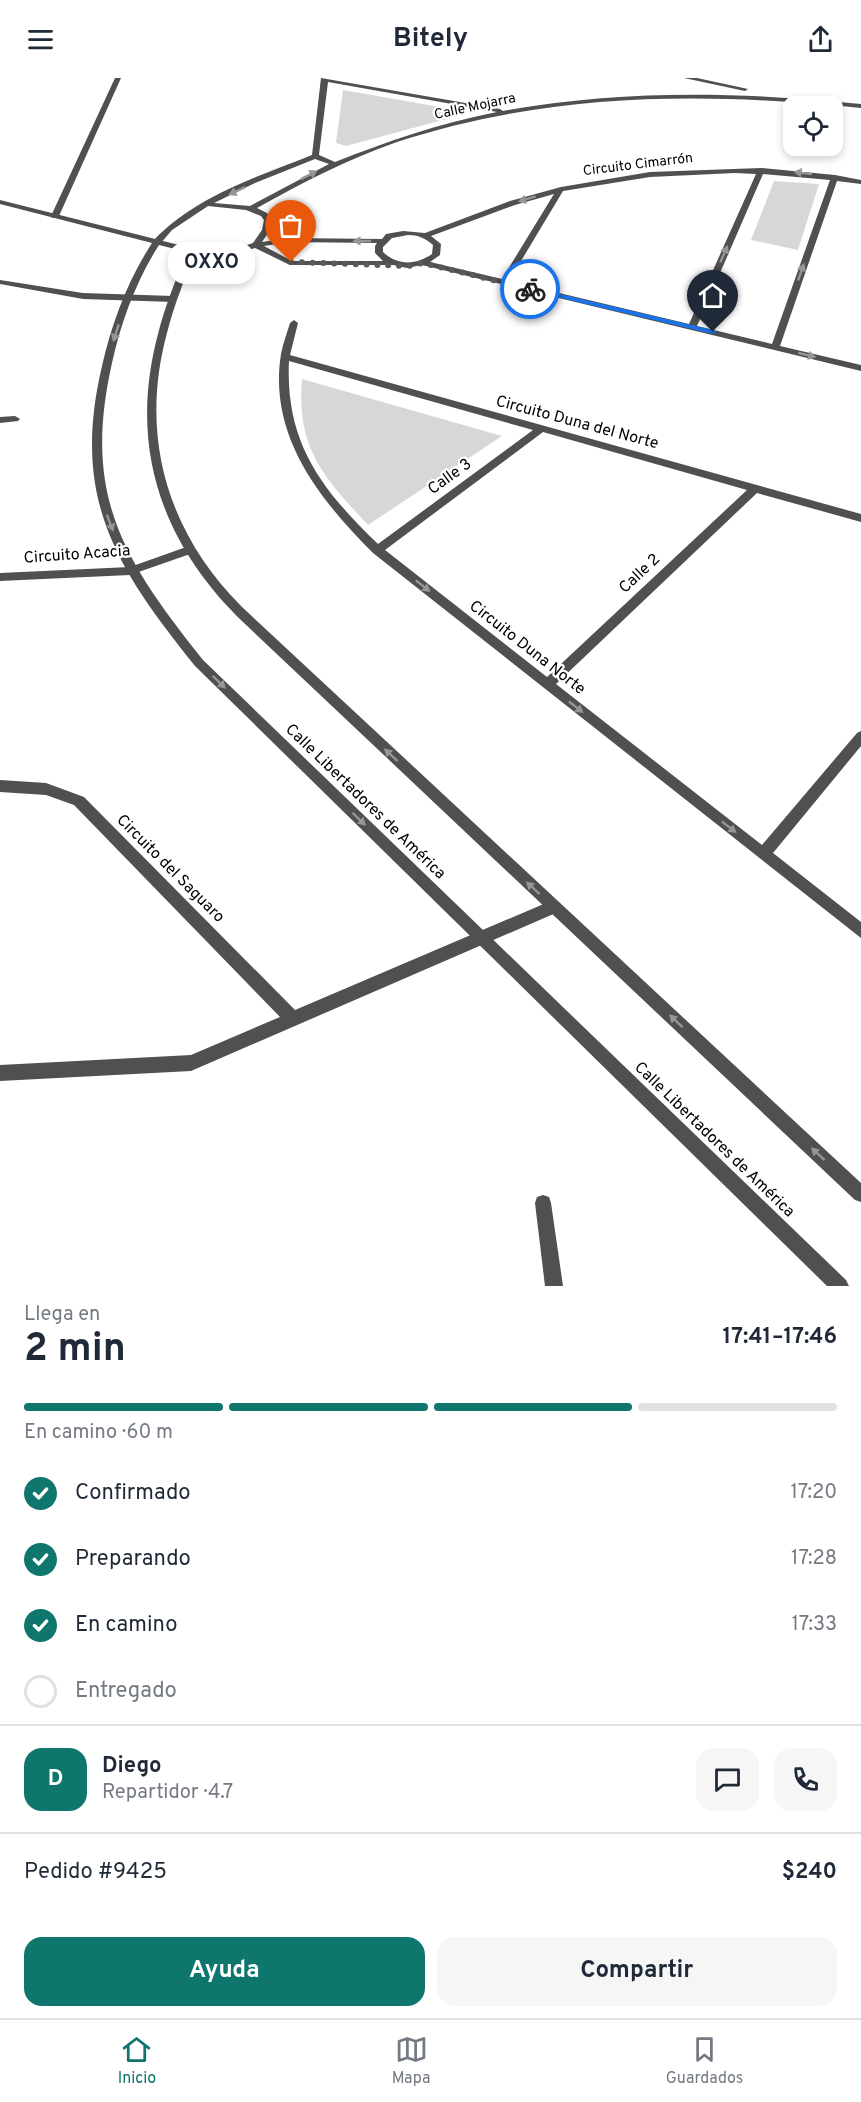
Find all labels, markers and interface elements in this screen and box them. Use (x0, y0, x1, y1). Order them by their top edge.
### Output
text: Bitely (393, 22, 468, 56)
icon: menu (24, 23, 57, 56)
icon: share (804, 23, 837, 56)
street label: Calle Mojarra (433, 90, 517, 124)
map controls (783, 96, 843, 156)
button: locate (783, 96, 843, 156)
street label: Circuito Cimarrón (582, 150, 694, 180)
one-way arrow (794, 168, 813, 178)
one-way arrow (300, 170, 317, 180)
one-way arrow (229, 186, 246, 195)
one-way arrow (518, 195, 536, 204)
pin (265, 200, 316, 262)
icon: bag (274, 209, 307, 242)
one-way arrow (352, 236, 371, 246)
callout: OXXO (168, 241, 255, 283)
one-way arrow (719, 245, 729, 263)
text: OXXO (184, 250, 239, 276)
courier (500, 259, 560, 319)
one-way arrow (797, 263, 807, 281)
pin (687, 270, 738, 332)
icon: bike (514, 273, 547, 306)
icon: home (696, 279, 729, 312)
one-way arrow (110, 324, 120, 342)
one-way arrow (798, 350, 816, 360)
street label: Circuito Duna del Norte (493, 392, 661, 454)
street label: Calle 3 (424, 454, 476, 500)
one-way arrow (105, 515, 115, 533)
street label: Circuito Acacia (23, 541, 131, 569)
street label: Calle 2 (615, 550, 665, 598)
one-way arrow (415, 579, 430, 591)
street label: Circuito Duna Norte (465, 596, 589, 700)
one-way arrow (212, 675, 226, 689)
one-way arrow (568, 700, 583, 712)
street label: Calle Libertadores de América (281, 720, 449, 884)
one-way arrow (384, 748, 398, 762)
street label: Circuito del Saguaro (112, 811, 228, 927)
one-way arrow (351, 811, 365, 825)
one-way arrow (721, 821, 737, 834)
one-way arrow (526, 881, 541, 895)
one-way arrow (668, 1014, 683, 1028)
street label: Calle Libertadores de América (630, 1058, 798, 1222)
one-way arrow (811, 1147, 826, 1161)
text: Llega en (24, 1302, 100, 1328)
text: 17:41–17:46 (723, 1324, 837, 1351)
text: 2 min (24, 1326, 126, 1375)
text: En camino · 60 m (24, 1420, 173, 1446)
icon: check (24, 1477, 57, 1510)
text: Confirmado (75, 1480, 191, 1507)
text: 17:20 (790, 1480, 837, 1506)
icon: check (24, 1543, 57, 1576)
text: Preparando (75, 1546, 191, 1573)
text: 17:28 (791, 1546, 837, 1572)
icon: check (24, 1609, 57, 1642)
text: En camino (75, 1612, 177, 1639)
text: 17:33 (791, 1612, 837, 1638)
text: Entregado (75, 1678, 177, 1705)
button: chat (696, 1748, 759, 1811)
button: phone (774, 1748, 837, 1811)
text: Diego (102, 1753, 161, 1780)
text: D (48, 1766, 63, 1793)
text: Repartidor · 4.7 (102, 1780, 233, 1806)
text: Pedido #9425 (24, 1859, 167, 1886)
text: $240 (782, 1859, 837, 1886)
button: Ayuda (24, 1937, 425, 2006)
button: Compartir (437, 1937, 837, 2006)
tab: Inicio (118, 2033, 156, 2089)
tab: Mapa (392, 2033, 430, 2089)
tab: Guardados (666, 2033, 743, 2089)

